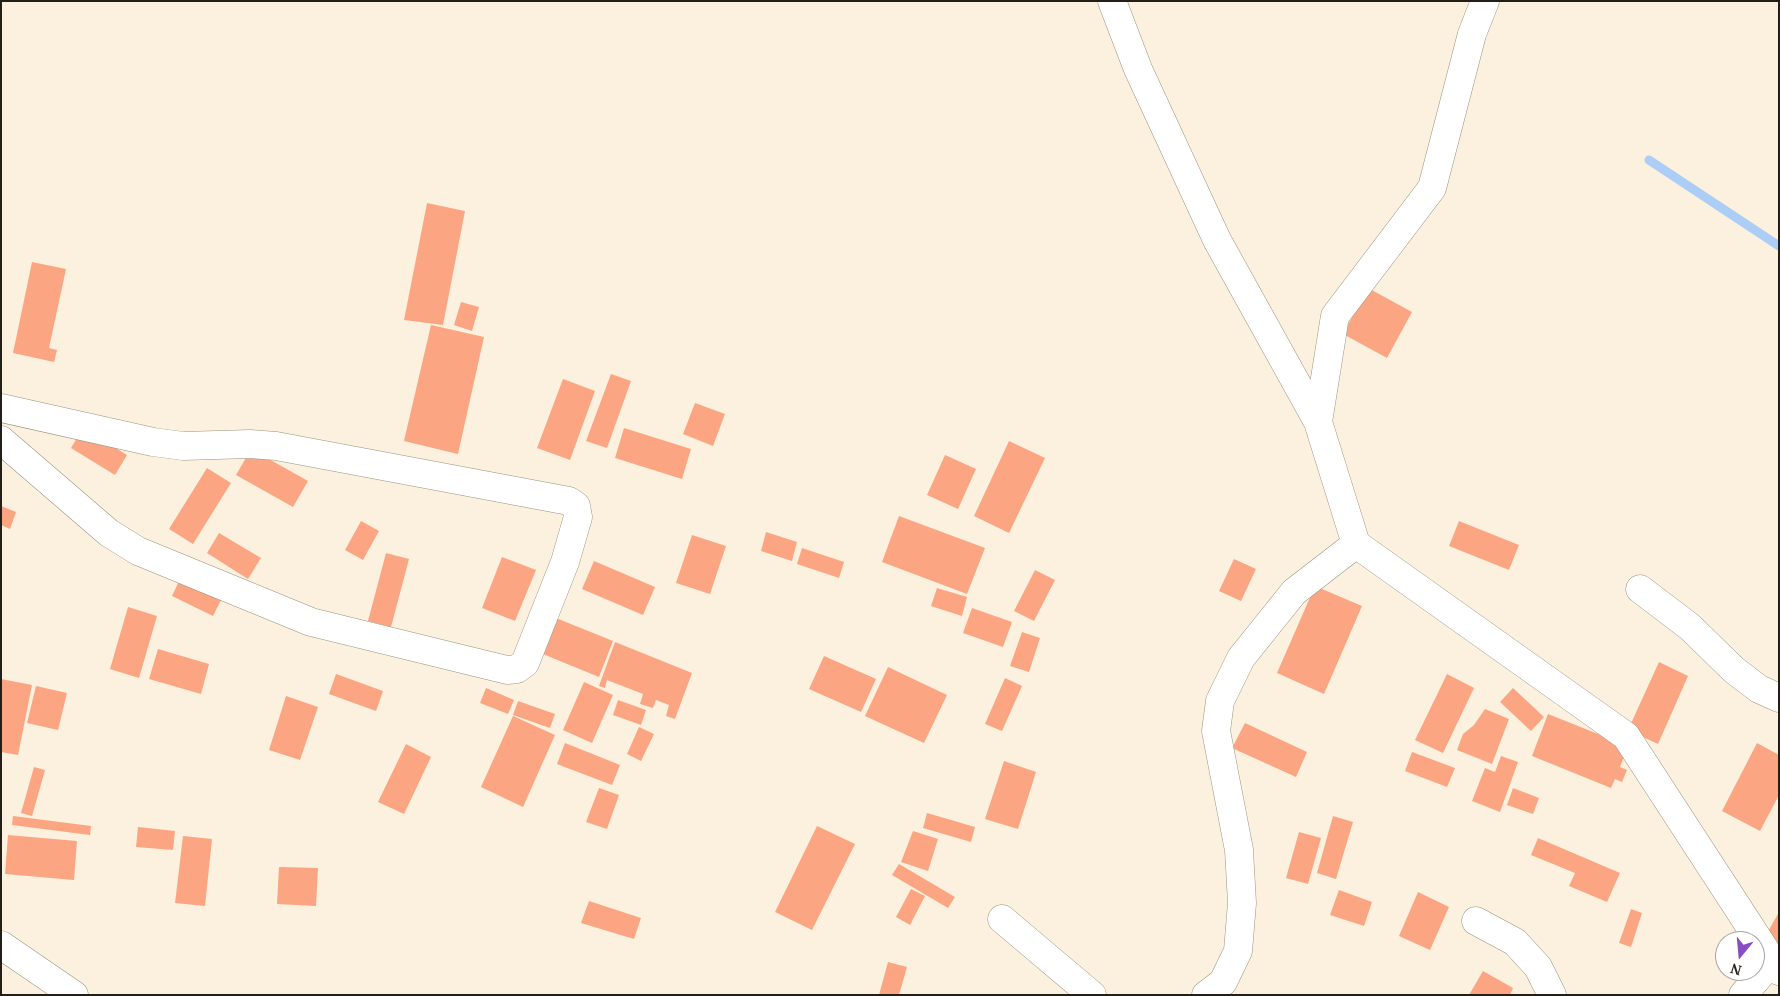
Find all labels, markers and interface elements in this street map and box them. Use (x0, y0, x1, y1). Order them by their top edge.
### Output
north arrow (1715, 931, 1765, 981)
text: N (1728, 959, 1744, 981)

